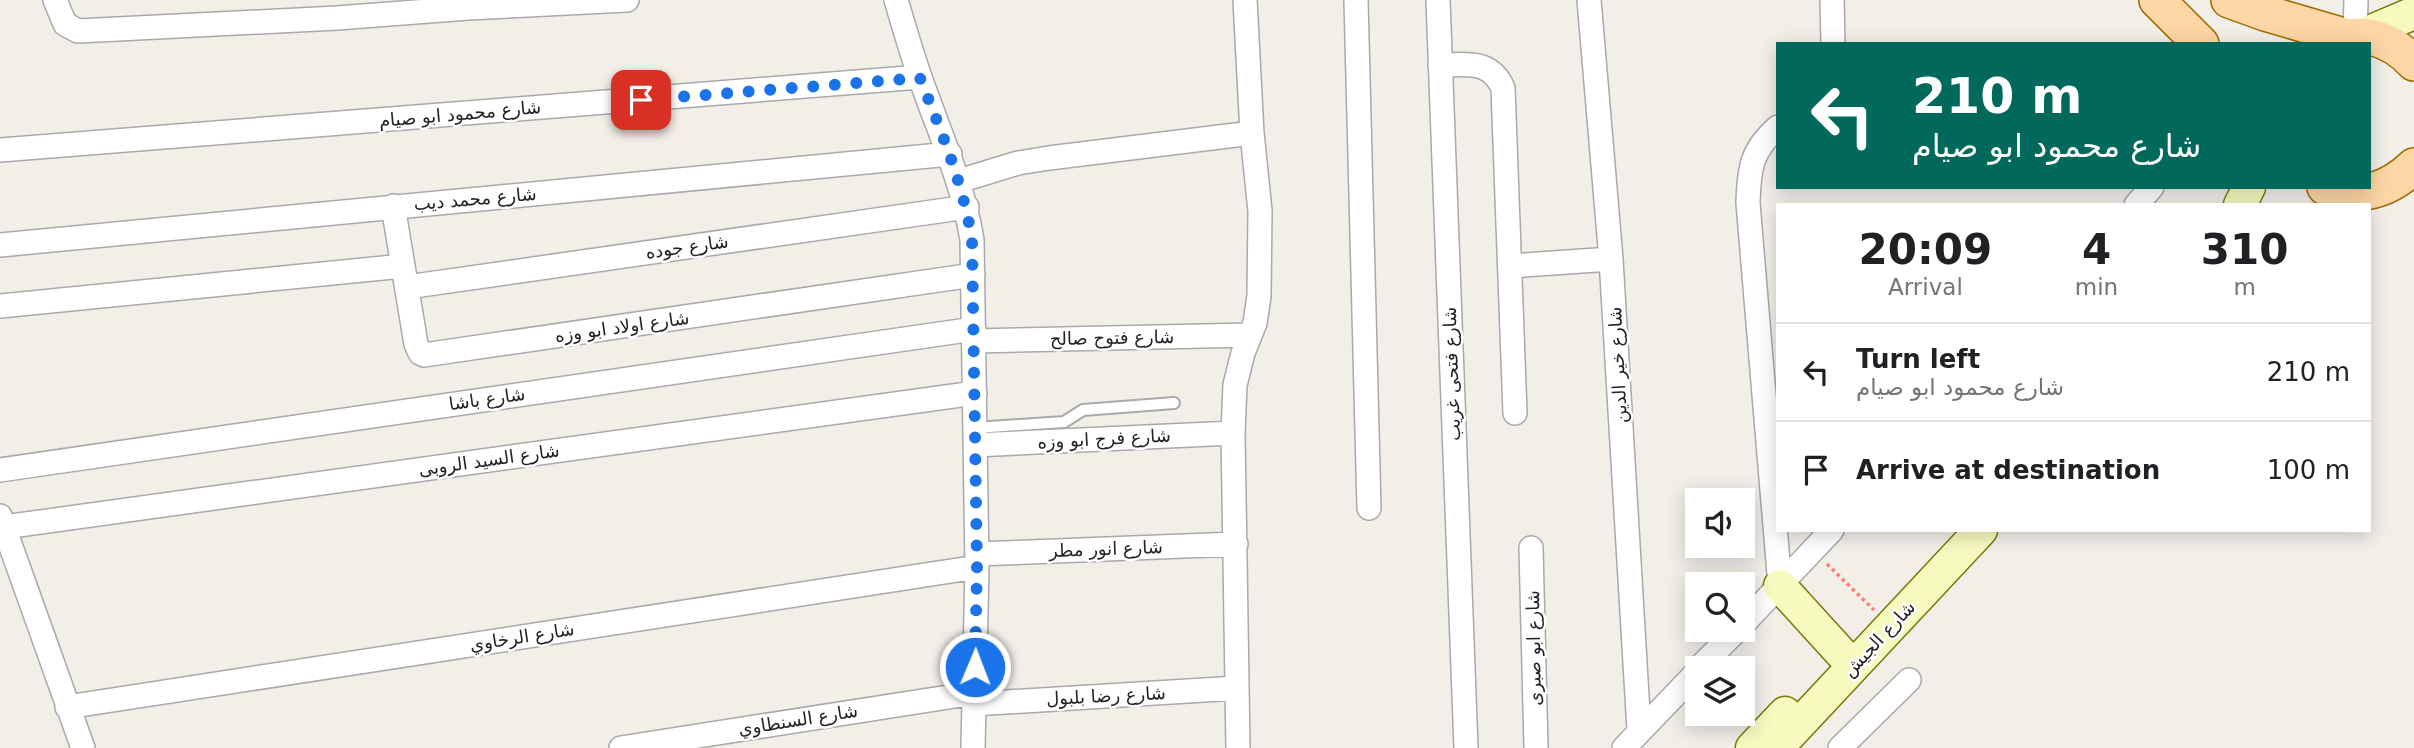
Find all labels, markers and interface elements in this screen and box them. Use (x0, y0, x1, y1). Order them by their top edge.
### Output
text: 210 m (1912, 68, 2082, 125)
pin (611, 70, 671, 130)
icon: left (1797, 70, 1888, 161)
icon: arrive (622, 81, 660, 119)
street label: شارع محمود ابو صيام (378, 96, 542, 132)
text: شارع محمود ابو صيام (1912, 127, 2201, 165)
street label: شارع محمد ديب (413, 183, 537, 215)
text: 20:09 (1859, 225, 1992, 274)
text: 4 (2082, 225, 2111, 274)
text: 310 (2201, 225, 2288, 274)
street label: شارع جوده (644, 230, 730, 264)
text: Arrival (1888, 274, 1963, 300)
text: min (2075, 274, 2118, 300)
text: m (2233, 274, 2256, 300)
street label: شارع خير الدين (1604, 306, 1632, 424)
street label: شارع اولاد ابو وزه (553, 307, 691, 347)
street label: شارع فتحى غريب (1439, 307, 1465, 441)
street label: شارع فتوح صالح (1050, 326, 1174, 350)
text: Turn left (1856, 344, 1980, 374)
icon: left (1797, 353, 1835, 391)
text: 210 m (2267, 357, 2350, 387)
text: شارع محمود ابو صيام (1856, 374, 2064, 400)
street label: شارع باشا (447, 383, 527, 415)
street label: شارع فرج ابو وزه (1037, 425, 1171, 453)
street label: شارع السيد الروبى (417, 439, 561, 481)
icon: arrive (1797, 451, 1835, 489)
text: Arrive at destination (1856, 455, 2160, 485)
text: 100 m (2267, 455, 2350, 485)
map controls (1685, 488, 1755, 726)
button: sound (1685, 488, 1755, 558)
street label: شارع انور مطر (1048, 536, 1163, 562)
button: search (1685, 572, 1755, 642)
street label: شارع ابو صبرى (1522, 590, 1546, 706)
street label: شارع الجيش (1838, 596, 1920, 682)
street label: شارع الرخاوي (468, 618, 576, 656)
position arrow (938, 630, 1012, 704)
button: layers (1685, 656, 1755, 726)
street label: شارع رضا بلبول (1046, 682, 1166, 710)
street label: شارع السنطاوي (737, 700, 859, 740)

